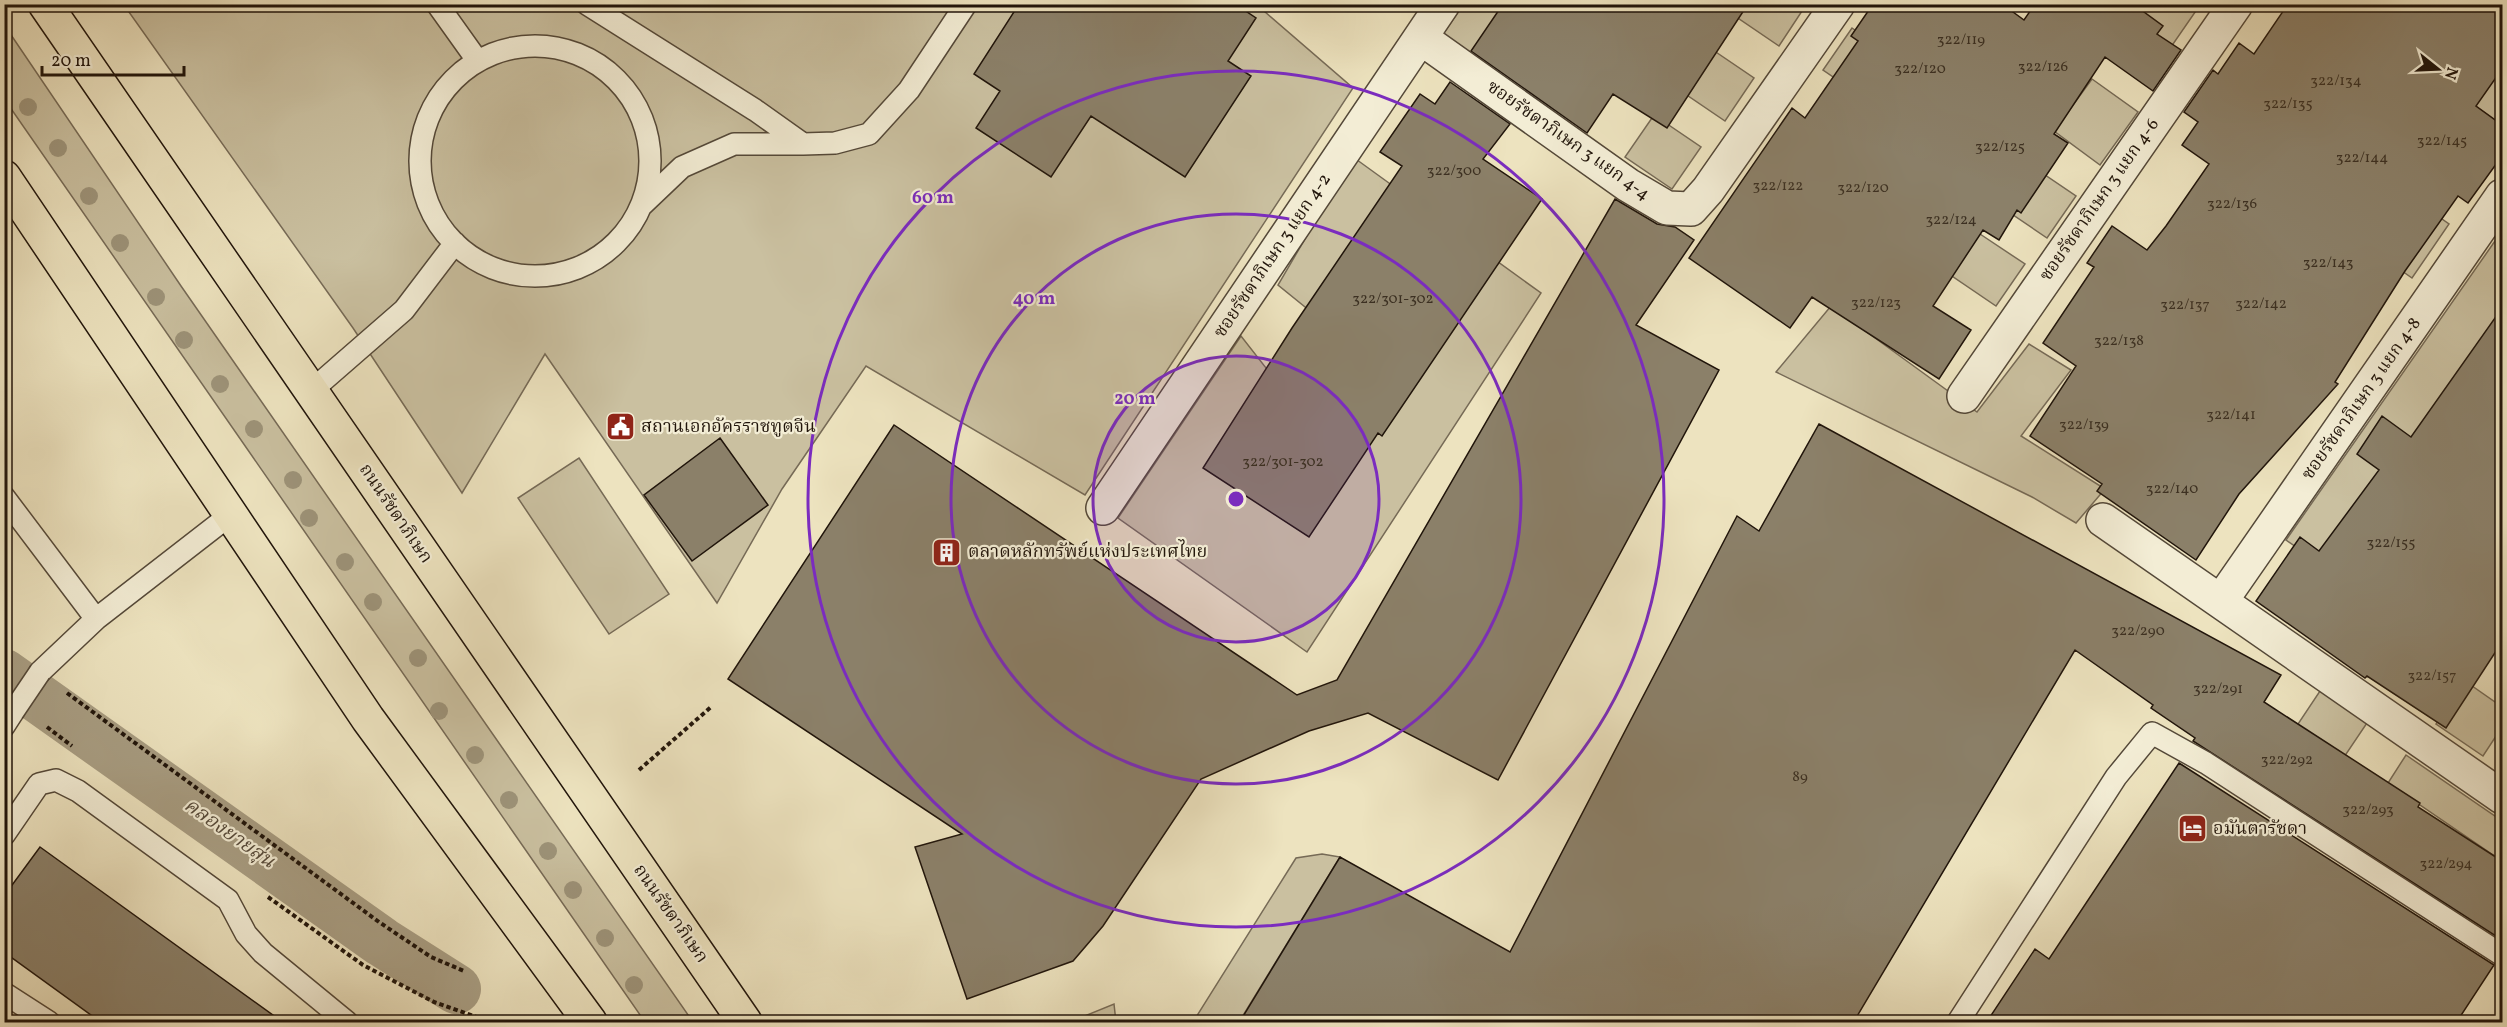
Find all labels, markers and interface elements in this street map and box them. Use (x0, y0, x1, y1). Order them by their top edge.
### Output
house number: 322/119 (1937, 30, 1985, 51)
scale bar (42, 39, 184, 77)
north arrow (2408, 39, 2468, 99)
text: 20 m (51, 49, 91, 74)
house number: 322/126 (2018, 57, 2068, 78)
house number: 322/120 (1894, 59, 1946, 80)
text: N (2438, 64, 2463, 82)
house number: 322/134 (2310, 71, 2362, 92)
street label: ซอยรัชดาภิเษก 3 แยก 4-4 (1481, 75, 1655, 207)
house number: 322/135 (2263, 94, 2313, 115)
street label: ซอยรัชดาภิเษก 3 แยก 4-6 (2034, 113, 2166, 287)
house number: 322/145 (2417, 131, 2467, 152)
house number: 322/125 (1975, 137, 2025, 158)
house number: 322/144 (2336, 148, 2388, 169)
house number: 322/300 (1427, 161, 1481, 182)
street label: ซอยรัชดาภิเษก 3 แยก 4-2 (1208, 169, 1338, 343)
house number: 322/122 (1753, 176, 1803, 197)
house number: 322/120 (1837, 178, 1889, 199)
text: 60 m (912, 186, 954, 211)
house number: 322/136 (2207, 194, 2257, 215)
house number: 322/124 (1925, 210, 1977, 231)
house number: 322/143 (2303, 253, 2353, 274)
text: 40 m (1013, 287, 1055, 312)
house number: 322/301-302 (1352, 289, 1434, 310)
house number: 322/123 (1851, 293, 1901, 314)
house number: 322/142 (2235, 294, 2287, 315)
house number: 322/137 (2160, 295, 2210, 316)
street label: ซอยรัชดาภิเษก 3 แยก 4-8 (2296, 313, 2428, 485)
house number: 322/138 (2094, 331, 2144, 352)
text: 20 m (1114, 387, 1156, 412)
house number: 322/141 (2206, 405, 2256, 426)
public building icon: สถานเอกอัครราชทูตจีน (604, 411, 636, 443)
place label: สถานเอกอัครราชทูตจีน (641, 415, 816, 440)
house number: 322/139 (2059, 415, 2109, 436)
house number: 322/301-302 (1242, 452, 1324, 473)
street label: ถนนรัชดาภิเษก (352, 459, 438, 569)
house number: 322/140 (2146, 479, 2198, 500)
centre of rings (1226, 489, 1246, 509)
house number: 322/155 (2366, 533, 2416, 554)
building icon: ตลาดหลักทรัพย์แห่งประเทศไทย (931, 536, 963, 568)
place label: ตลาดหลักทรัพย์แห่งประเทศไทย (968, 539, 1207, 565)
house number: 322/290 (2111, 621, 2165, 642)
house number: 322/157 (2407, 666, 2457, 687)
house number: 322/291 (2193, 679, 2243, 700)
house number: 322/292 (2261, 750, 2313, 771)
house number: 89 (1792, 767, 1808, 788)
water label: คลองยายสุ่น (178, 792, 281, 876)
house number: 322/293 (2342, 800, 2394, 821)
hotel icon: อมันตารัชดา (2176, 813, 2208, 845)
place label: อมันตารัชดา (2213, 817, 2307, 842)
house number: 322/294 (2420, 854, 2472, 875)
street label: ถนนรัชดาภิเษก (627, 859, 713, 969)

